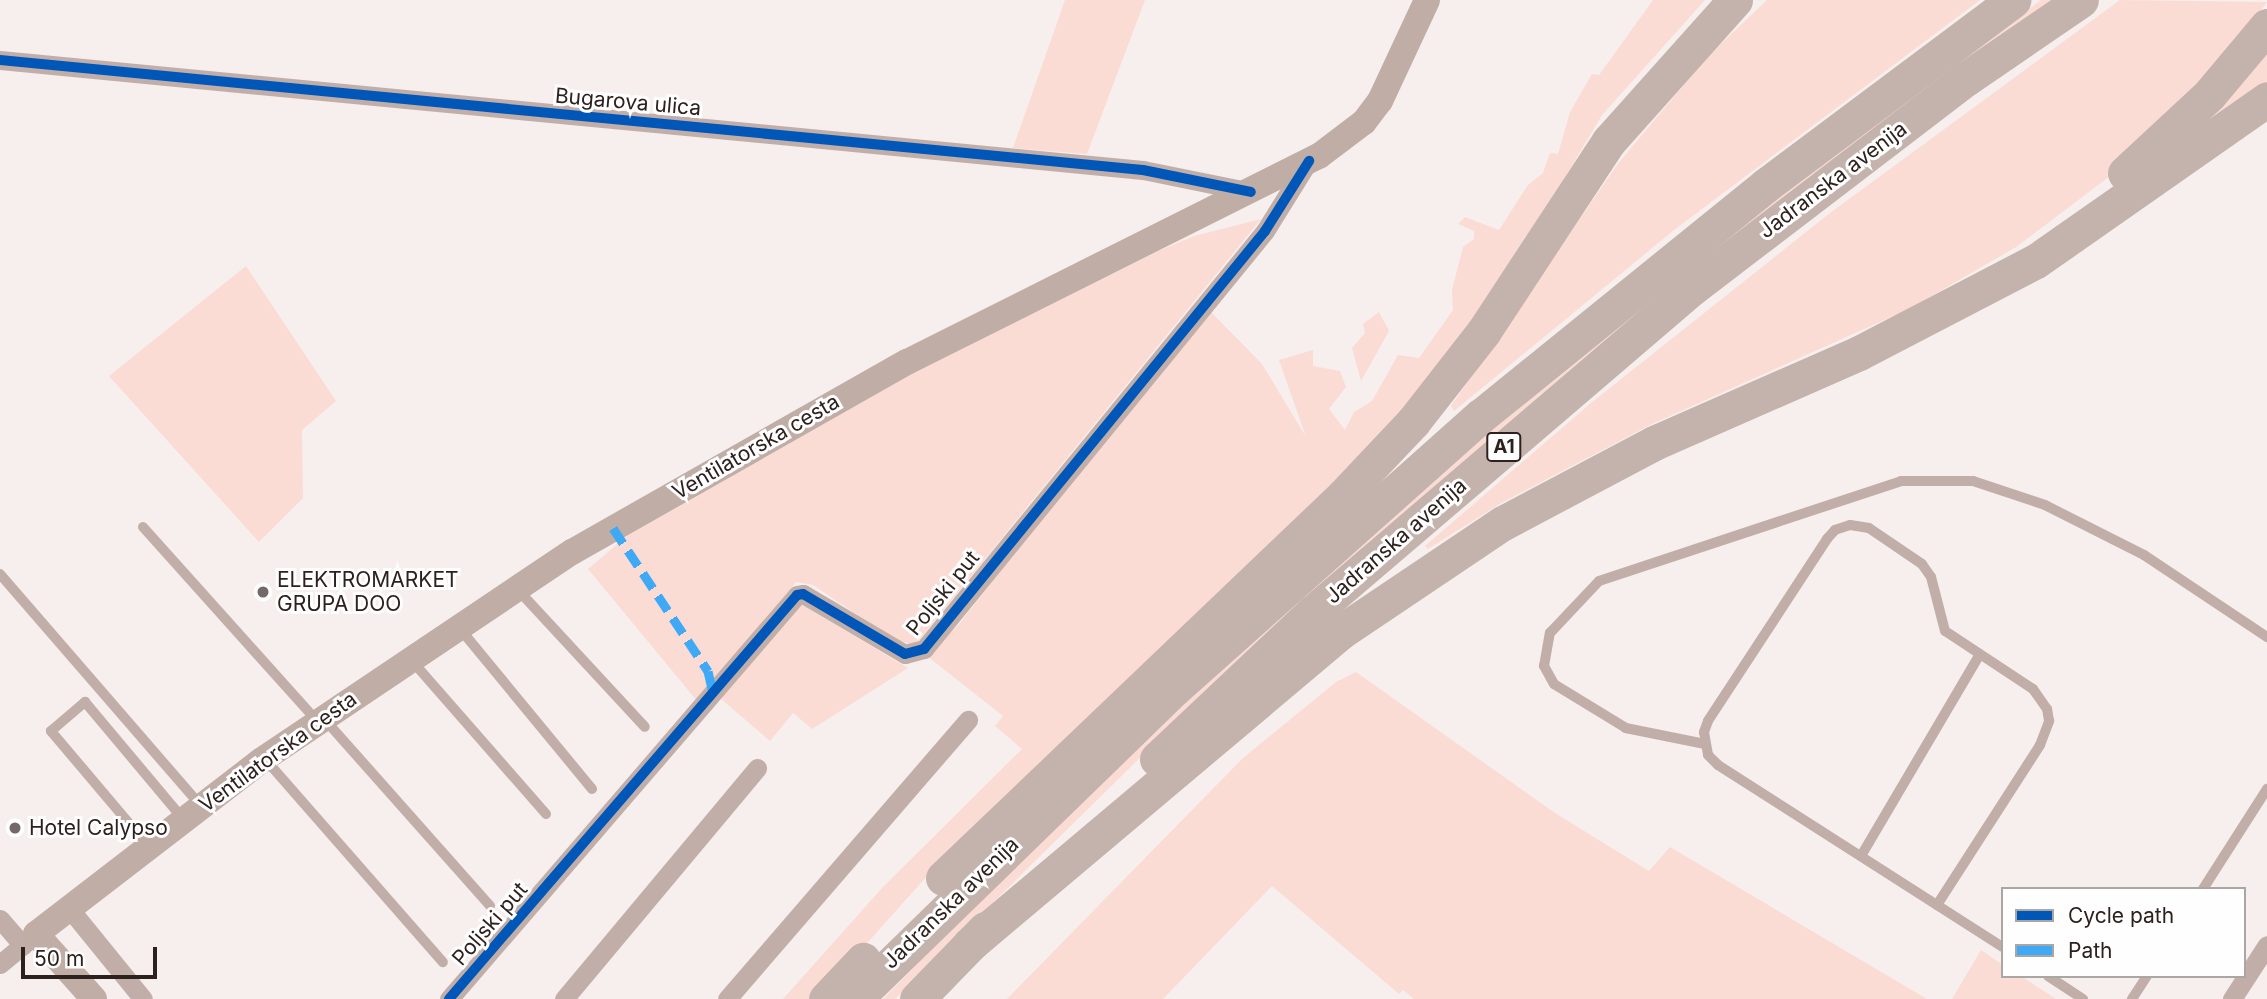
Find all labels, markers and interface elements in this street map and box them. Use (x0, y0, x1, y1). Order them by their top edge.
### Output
street label: Bugarova ulica (554, 83, 702, 121)
street label: Jadranska avenija (1754, 116, 1912, 244)
street label: Ventilatorska cesta (668, 389, 844, 505)
road number: A1 (1485, 432, 1523, 462)
street label: Jadranska avenija (1320, 473, 1472, 609)
street label: Poljski put (901, 546, 985, 640)
place label: ELEKTROMARKET GRUPA DOO (277, 567, 459, 617)
marker: ELEKTROMARKET GRUPA DOO (255, 584, 271, 600)
street label: Ventilatorska cesta (194, 686, 362, 818)
place label: Hotel Calypso (29, 815, 168, 841)
marker: Hotel Calypso (7, 820, 23, 836)
street label: Jadranska avenija (878, 832, 1024, 974)
street label: Poljski put (447, 877, 533, 971)
legend (2001, 887, 2246, 978)
text: Cycle path (2068, 903, 2174, 928)
scale bar (24, 932, 161, 976)
text: Path (2068, 938, 2113, 963)
text: 50 m (34, 946, 84, 971)

